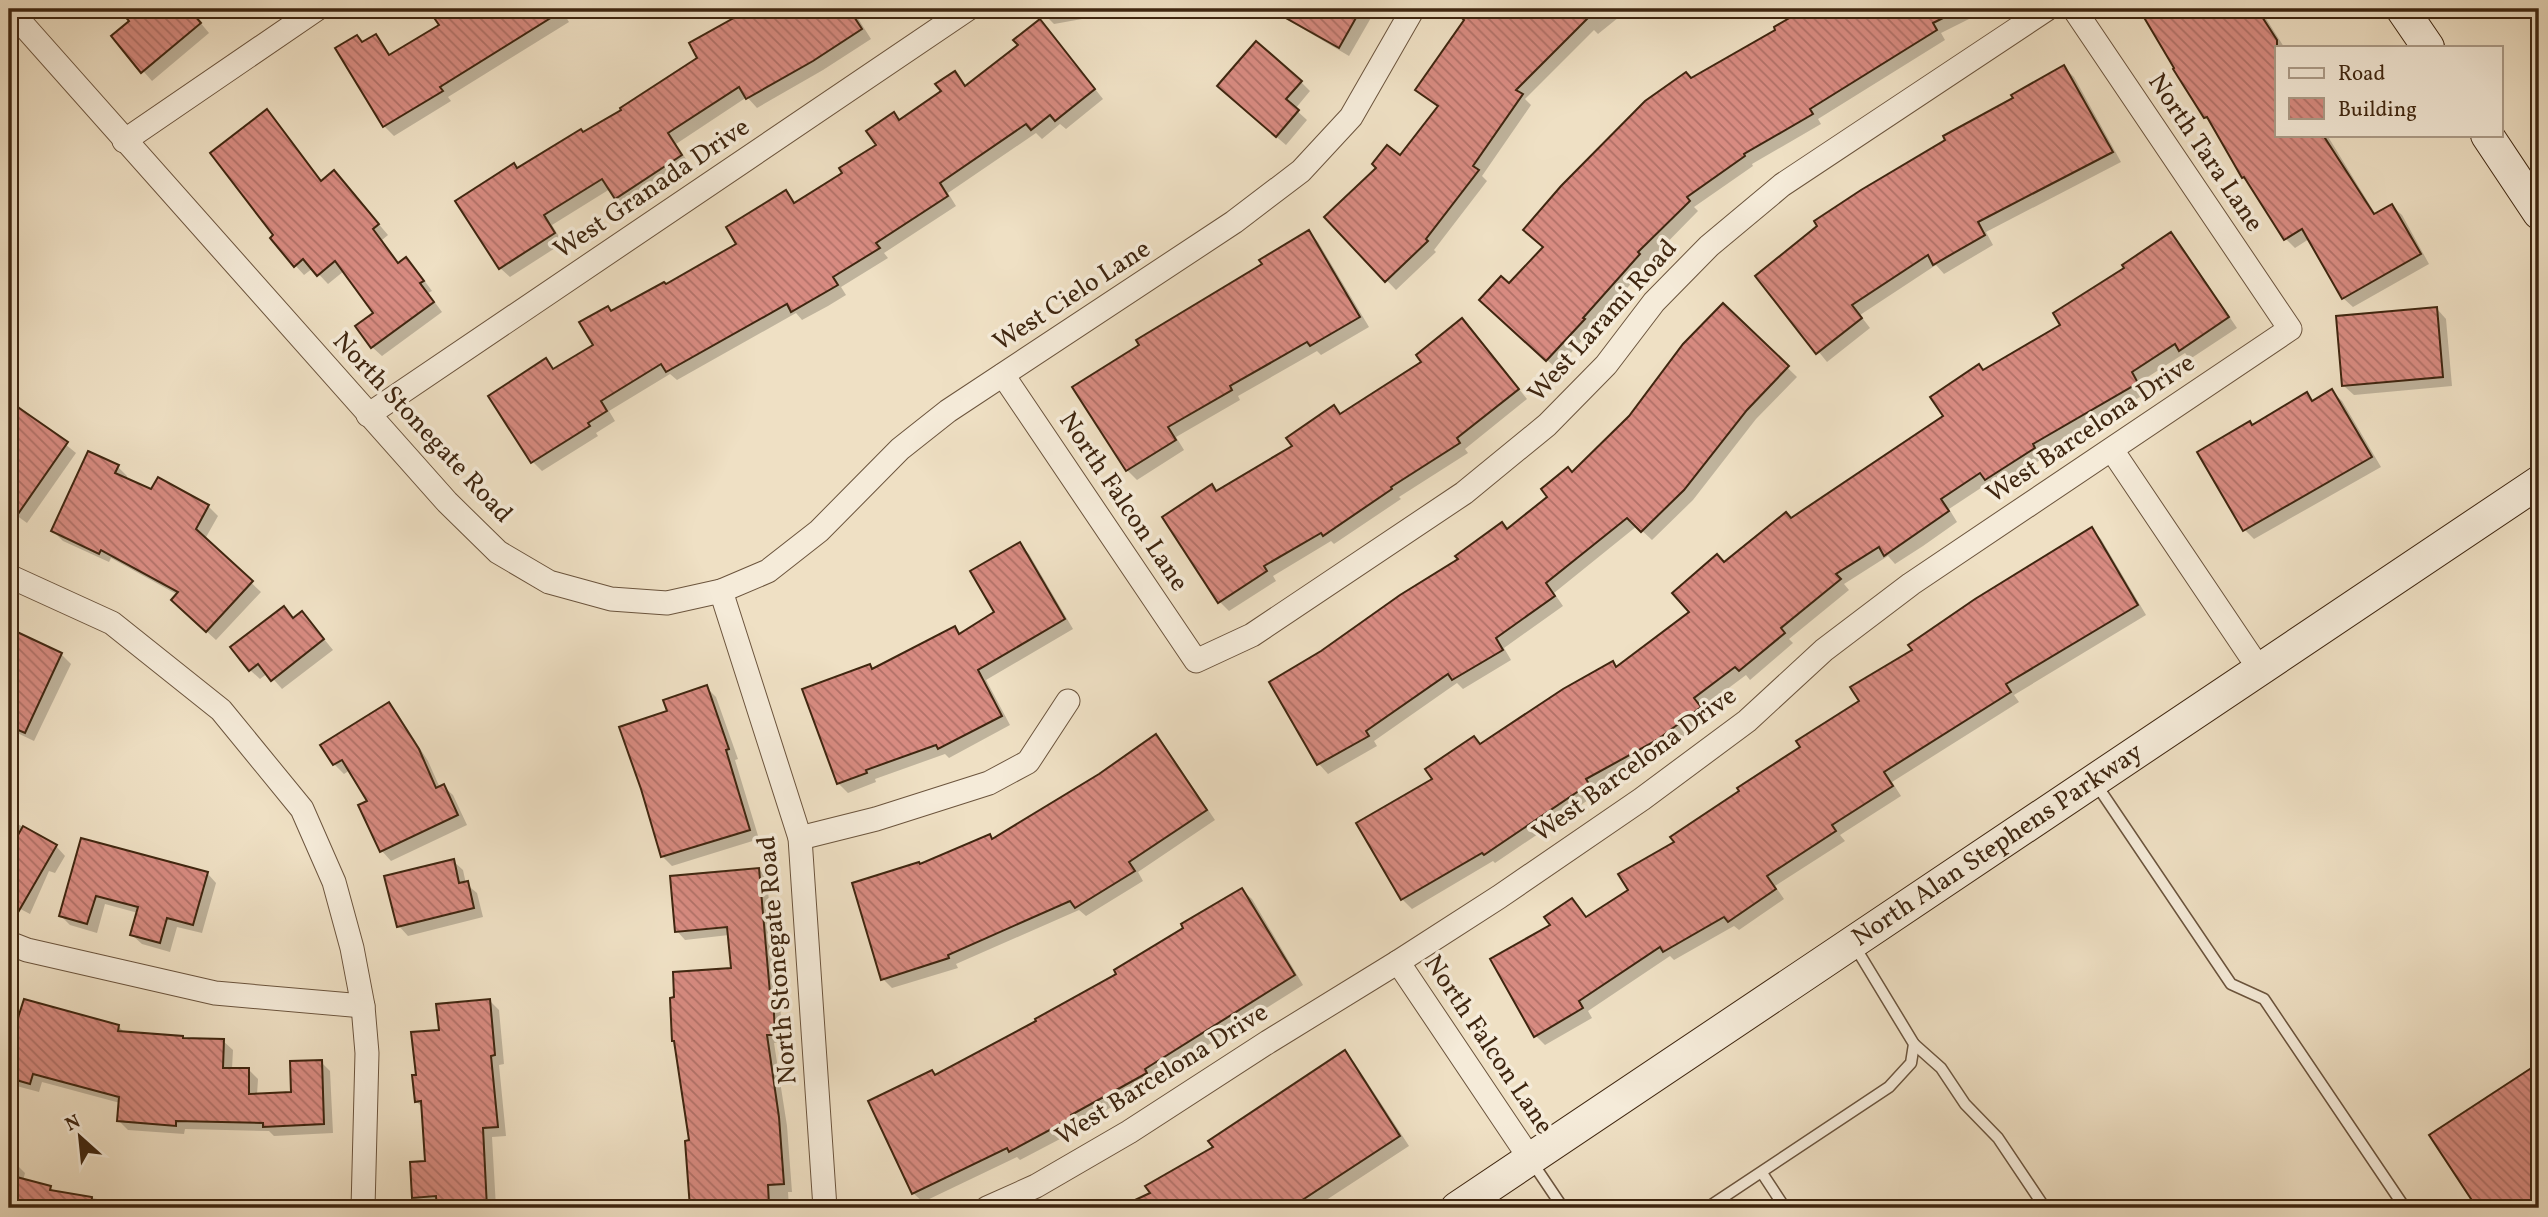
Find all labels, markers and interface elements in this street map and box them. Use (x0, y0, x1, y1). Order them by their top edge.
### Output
legend (2275, 46, 2502, 136)
text: Road (2338, 60, 2385, 89)
street label: North Tara Lane (2139, 67, 2271, 239)
text: Building (2338, 96, 2417, 125)
street label: West Granada Drive (547, 110, 757, 268)
street label: West Cielo Lane (986, 232, 1158, 360)
street label: West Larami Road (1520, 232, 1686, 410)
street label: North Stonegate Road (324, 324, 520, 532)
street label: West Barcelona Drive (1980, 346, 2202, 512)
street label: North Falcon Lane (1050, 405, 1196, 599)
street label: West Barcelona Drive (1526, 679, 1744, 851)
street label: North Alan Stephens Parkway (1845, 735, 2150, 956)
street label: North Stonegate Road (749, 834, 807, 1086)
street label: North Falcon Lane (1415, 948, 1561, 1142)
street label: West Barcelona Drive (1049, 995, 1275, 1155)
north arrow (46, 1102, 116, 1172)
text: N (61, 1109, 85, 1138)

